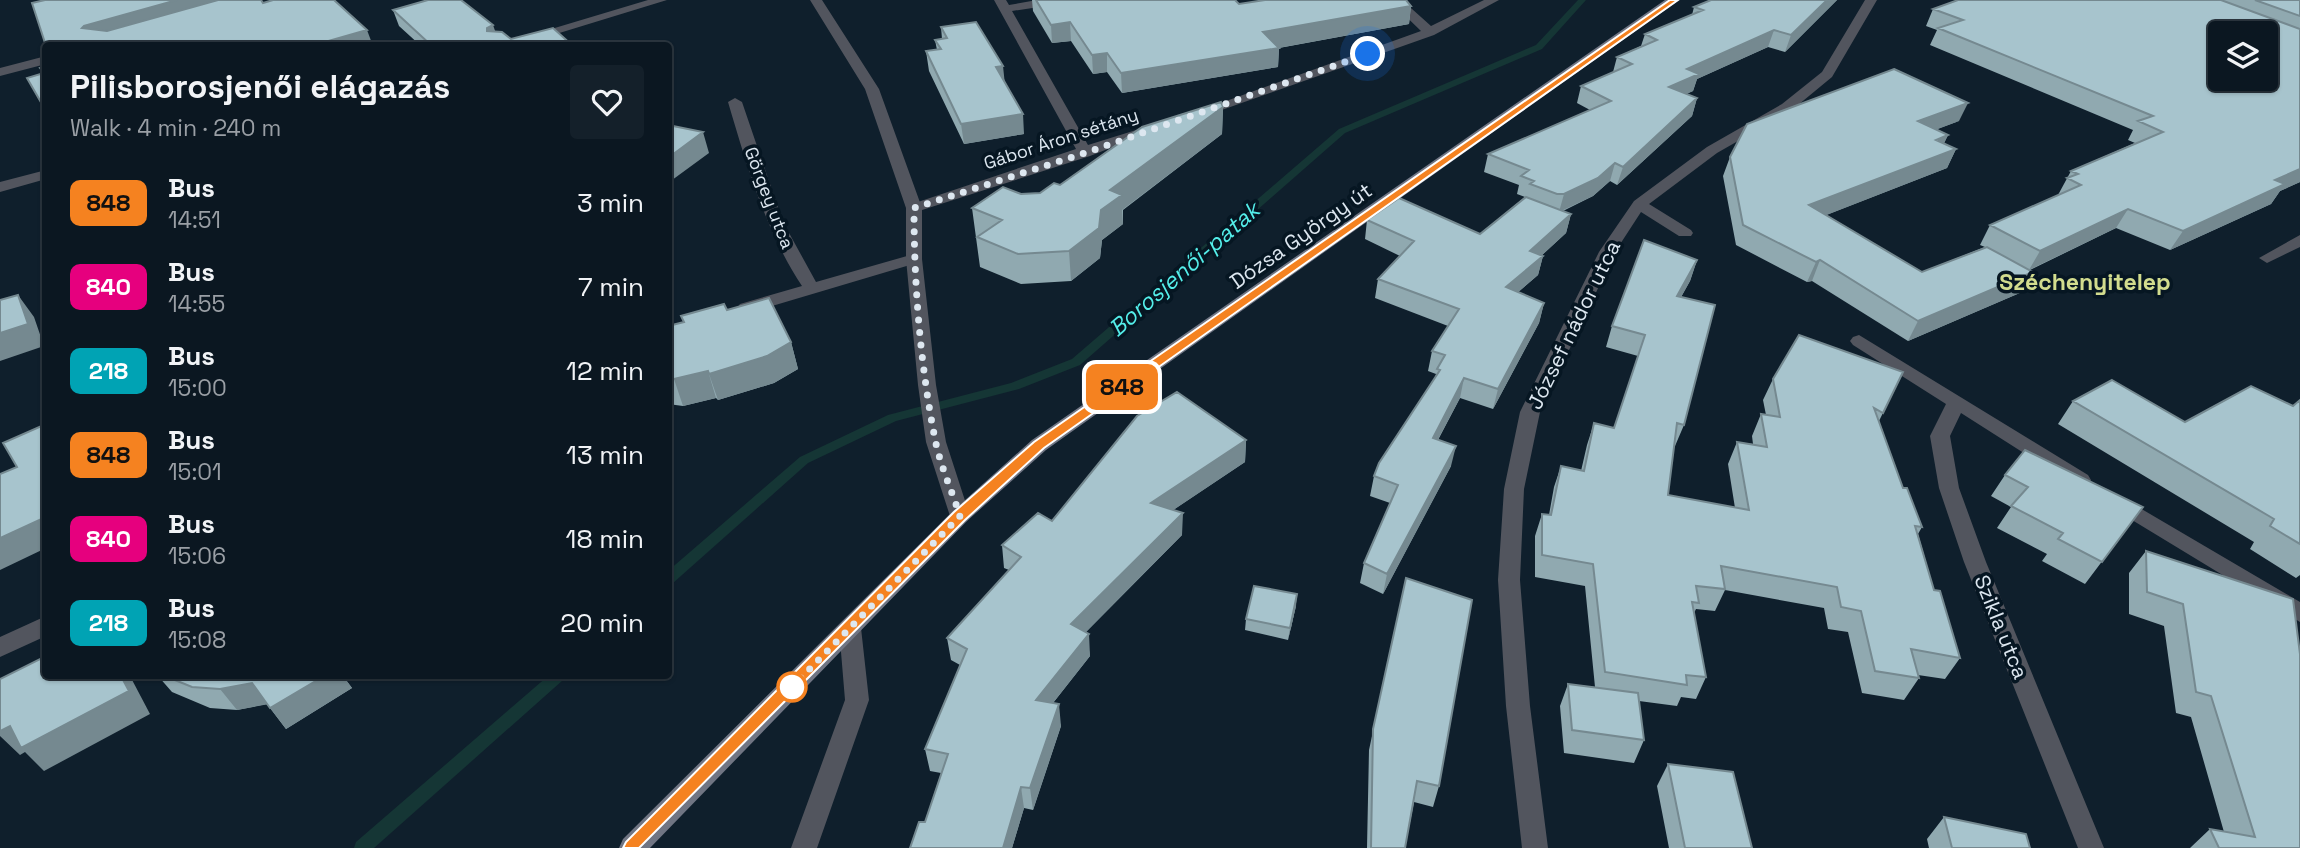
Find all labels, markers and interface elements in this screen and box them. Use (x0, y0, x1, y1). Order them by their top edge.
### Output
map controls (2208, 21, 2278, 91)
button: layers (2208, 21, 2278, 91)
your location (1350, 36, 1385, 71)
button: heart (570, 65, 644, 139)
text: Pilisborosjenői elágazás (70, 66, 450, 108)
street label: Gábor Áron sétány (981, 103, 1141, 174)
text: Walk · 4 min · 240 m (70, 113, 281, 143)
street label: Görgey utca (739, 144, 799, 252)
text: Bus (168, 171, 215, 205)
street label: Dózsa György út (1224, 177, 1377, 295)
text: 3 min (577, 186, 644, 220)
text: 848 (86, 187, 131, 218)
water label: Borosjenői-patak (1102, 193, 1268, 343)
text: 14:51 (168, 205, 221, 235)
street label: József nádor utca (1521, 236, 1626, 414)
text: Bus (168, 255, 215, 289)
district label: Széchenyitelep (1999, 267, 2171, 297)
text: 7 min (578, 270, 644, 304)
text: 840 (86, 271, 131, 302)
text: 14:55 (168, 289, 225, 319)
text: Bus (168, 339, 215, 373)
text: 12 min (566, 354, 644, 388)
text: 218 (89, 355, 128, 386)
line badge: 848 (1082, 364, 1162, 410)
text: 848 (1100, 371, 1144, 402)
text: 15:00 (168, 373, 227, 403)
text: Bus (168, 423, 215, 457)
text: 13 min (566, 438, 644, 472)
text: 848 (86, 439, 131, 470)
text: 15:01 (168, 457, 222, 487)
text: Bus (168, 507, 215, 541)
text: 18 min (566, 522, 644, 556)
text: 840 (86, 523, 131, 554)
text: 15:06 (168, 541, 226, 571)
street label: Szikla utca (1968, 571, 2035, 683)
text: Bus (168, 591, 215, 625)
text: 20 min (560, 606, 644, 640)
text: 218 (89, 607, 128, 638)
text: 15:08 (168, 625, 226, 655)
unlabelled marker (777, 672, 807, 702)

